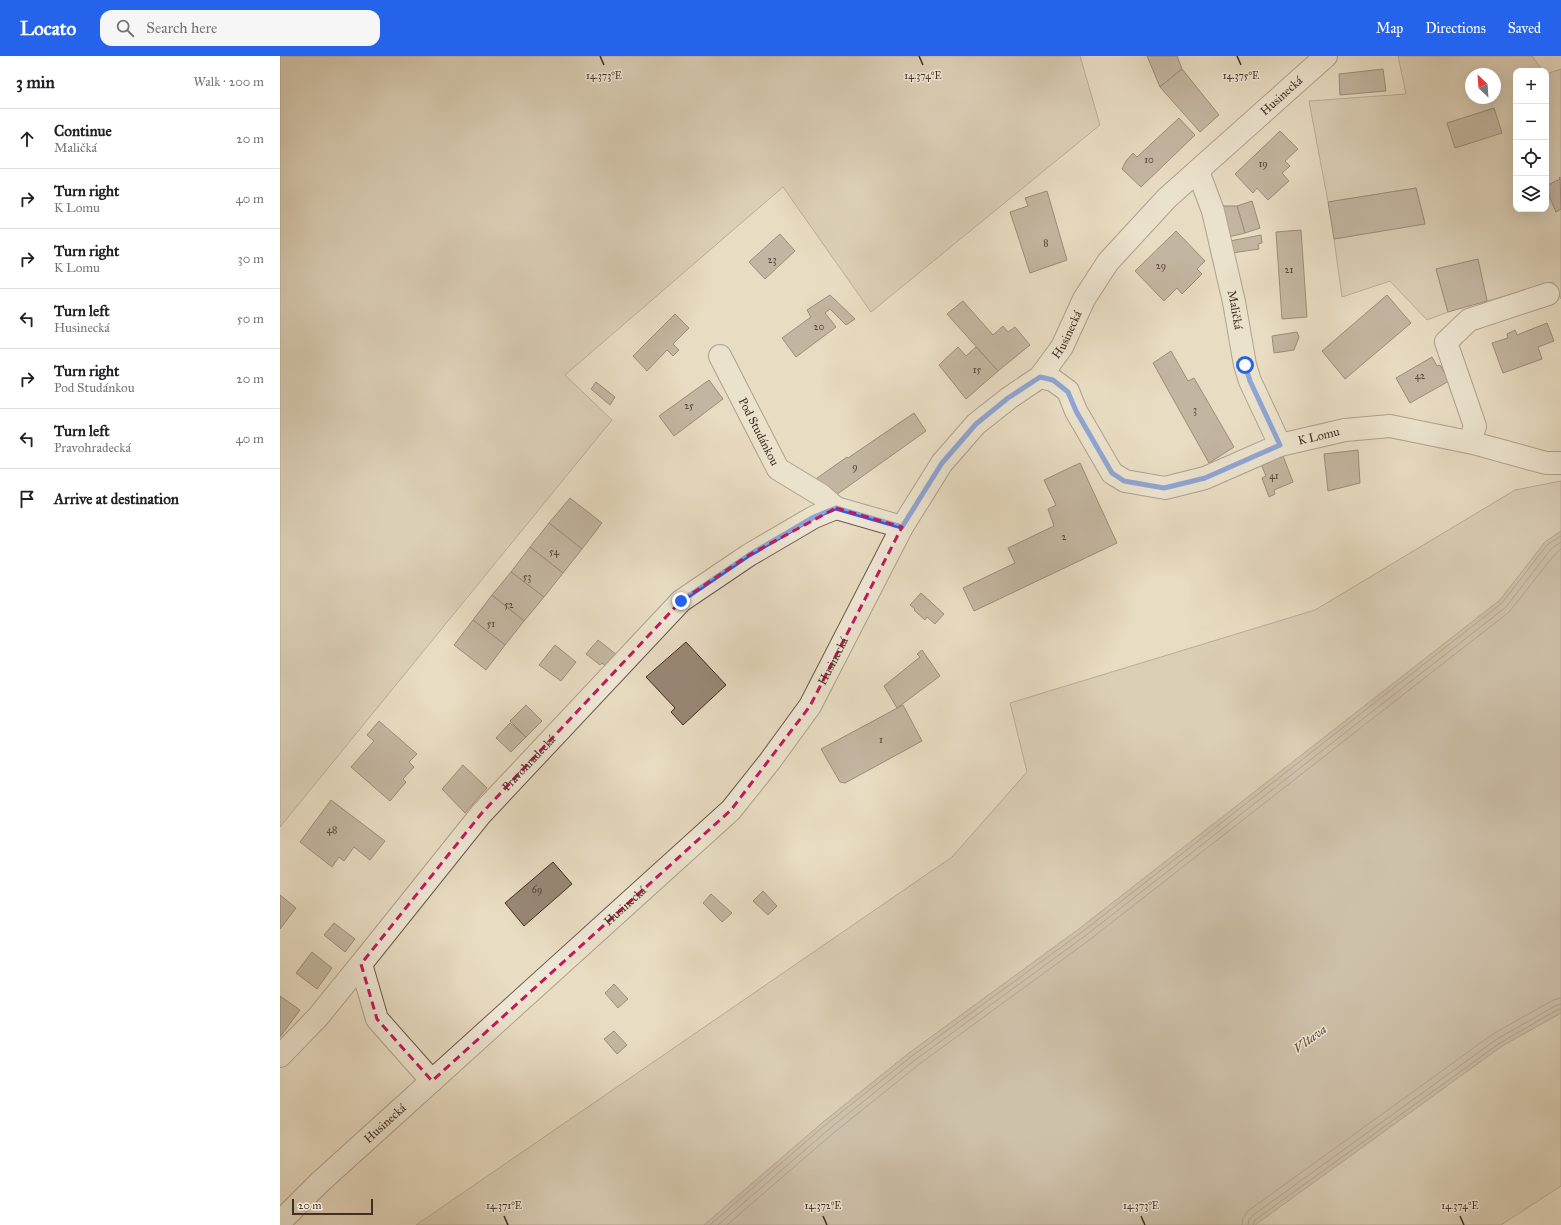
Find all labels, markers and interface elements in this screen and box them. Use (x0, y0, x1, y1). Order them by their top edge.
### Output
search box (100, 10, 380, 46)
text: Locato (20, 17, 76, 40)
icon: search (114, 17, 136, 39)
text: Search here (146, 19, 217, 37)
text: Map (1376, 20, 1403, 37)
text: Directions (1425, 20, 1486, 37)
text: Saved (1508, 20, 1541, 37)
north arrow (1465, 68, 1501, 104)
map controls (1513, 68, 1549, 212)
button: + (1513, 68, 1549, 104)
text: 14.373°E (586, 70, 622, 82)
text: 14.374°E (904, 70, 942, 82)
text: 14.375°E (1223, 70, 1259, 82)
text: 3 min (16, 72, 55, 93)
street label: Husinecká (1257, 73, 1306, 118)
text: Walk · 200 m (194, 74, 264, 90)
button: − (1513, 104, 1549, 140)
text: Continue (54, 122, 112, 140)
icon: ahead (16, 128, 38, 150)
text: 20 m (236, 131, 264, 147)
text: Maličká (54, 140, 97, 156)
button: locate (1513, 140, 1549, 176)
house number: 10 (1144, 154, 1154, 166)
house number: 19 (1258, 158, 1268, 170)
button: layers (1513, 176, 1549, 212)
text: Turn right (54, 182, 119, 200)
icon: right (16, 188, 38, 210)
text: 40 m (235, 191, 264, 207)
text: K Lomu (54, 200, 100, 216)
house number: 8 (1043, 237, 1049, 249)
text: Turn right (54, 242, 119, 260)
icon: right (16, 248, 38, 270)
text: 30 m (238, 251, 264, 267)
house number: 23 (768, 254, 776, 266)
text: K Lomu (54, 260, 100, 276)
house number: 29 (1156, 260, 1166, 272)
house number: 21 (1285, 264, 1293, 276)
street label: Maličká (1224, 289, 1246, 331)
text: Turn left (54, 302, 110, 320)
icon: left (16, 308, 38, 330)
street label: Husinecká (1049, 308, 1085, 361)
text: 50 m (237, 311, 264, 327)
text: Husinecká (54, 320, 110, 336)
house number: 20 (814, 321, 825, 333)
route start (1236, 356, 1254, 374)
text: Turn right (54, 362, 119, 380)
house number: 15 (973, 364, 982, 376)
icon: right (16, 368, 38, 390)
house number: 42 (1415, 370, 1425, 382)
text: 20 m (236, 371, 264, 387)
text: Pod Studánkou (54, 380, 135, 396)
street label: Pod Studánkou (736, 395, 782, 468)
house number: 25 (684, 400, 694, 412)
house number: 3 (1193, 404, 1197, 416)
text: Turn left (54, 422, 110, 440)
street label: K Lomu (1296, 424, 1342, 448)
icon: left (16, 428, 38, 450)
text: 40 m (235, 431, 264, 447)
text: Pravohradecká (54, 440, 131, 456)
house number: 9 (852, 461, 858, 473)
house number: 41 (1269, 470, 1279, 482)
icon: arrive (16, 488, 38, 510)
text: Arrive at destination (54, 490, 179, 508)
house number: 2 (1062, 531, 1067, 543)
house number: 54 (549, 546, 559, 558)
house number: 53 (523, 571, 531, 583)
route end (672, 592, 690, 610)
house number: 52 (504, 599, 514, 611)
house number: 51 (487, 618, 495, 630)
street label: Husinecká (815, 634, 851, 687)
street label: Pravohradecká (499, 732, 559, 794)
house number: 1 (879, 734, 883, 746)
house number: 48 (327, 824, 337, 836)
street label: Husinecká (601, 883, 650, 928)
house number: 69 (532, 884, 542, 896)
water label: Vltava (1290, 1021, 1330, 1057)
street label: Husinecká (361, 1100, 409, 1146)
scale bar (292, 1197, 373, 1216)
text: 20 m (298, 1199, 321, 1212)
text: 14.371°E (486, 1200, 522, 1212)
text: 14.372°E (805, 1200, 841, 1212)
text: 14.373°E (1123, 1200, 1159, 1212)
text: 14.374°E (1441, 1200, 1479, 1212)

